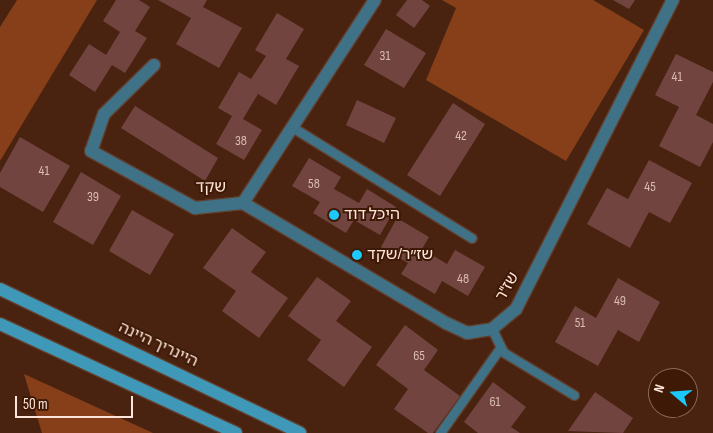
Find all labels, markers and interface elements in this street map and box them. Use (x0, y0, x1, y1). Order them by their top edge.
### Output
house number: 31 (380, 48, 390, 64)
house number: 41 (672, 69, 682, 85)
house number: 42 (455, 128, 467, 144)
house number: 38 (235, 133, 247, 149)
house number: 41 (39, 163, 49, 179)
house number: 58 (308, 176, 320, 192)
street label: שקד (196, 178, 226, 198)
house number: 45 (644, 179, 656, 195)
house number: 39 (87, 189, 99, 205)
place label: היכל דוד (344, 205, 400, 225)
marker: היכל דוד (328, 209, 340, 221)
place label: שז״ר/שקד (367, 245, 433, 265)
marker: שז״ר/שקד (351, 249, 363, 261)
street label: שז"ר (492, 269, 524, 305)
house number: 48 (457, 271, 469, 287)
house number: 49 (614, 293, 626, 309)
house number: 51 (575, 315, 585, 331)
street label: היינריך היינה (115, 318, 201, 372)
house number: 65 (413, 348, 425, 364)
north arrow (648, 368, 698, 418)
text: N (650, 382, 668, 395)
scale bar (18, 386, 135, 418)
house number: 61 (489, 394, 501, 410)
text: 50 m (23, 395, 48, 414)

